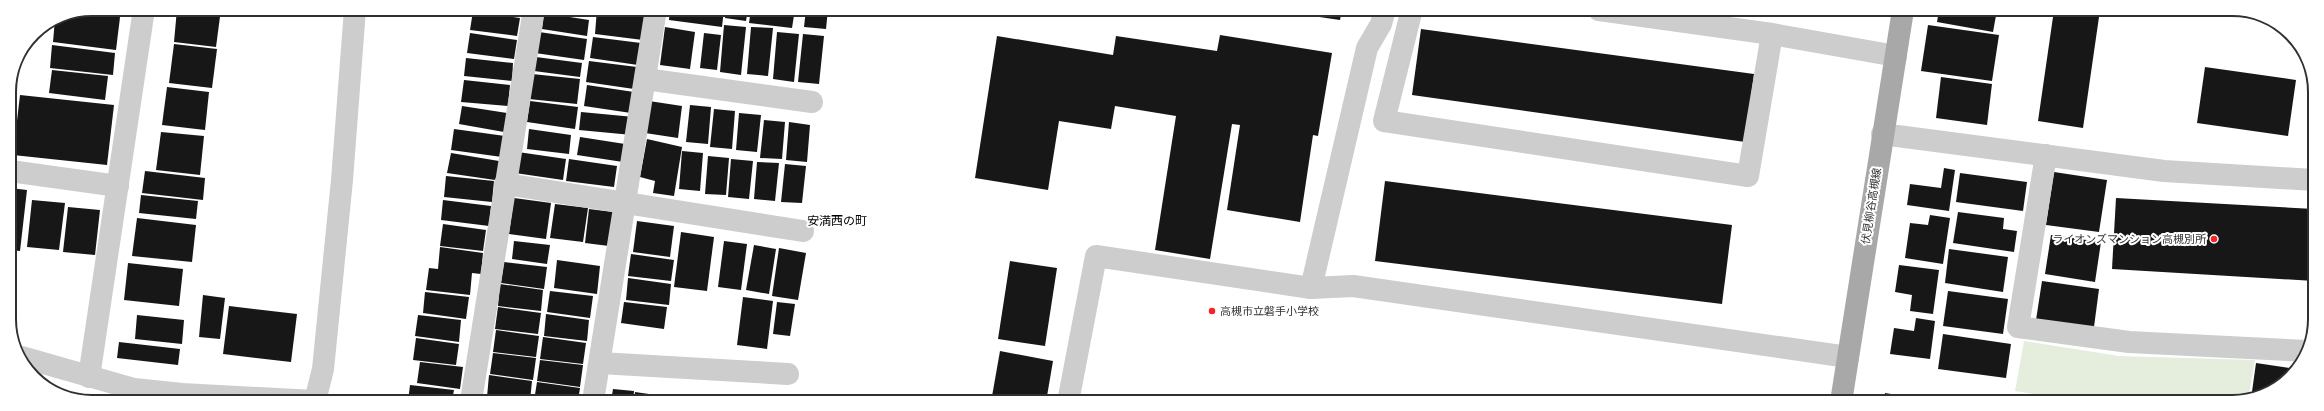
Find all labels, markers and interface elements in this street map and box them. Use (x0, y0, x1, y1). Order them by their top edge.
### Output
street label: 伏見柳谷高槻線 (1859, 167, 1884, 245)
district label: 安満西の町 (807, 214, 867, 228)
place label: ライオンズマンション高槻別所 (2052, 233, 2207, 246)
marker: ライオンズマンション高槻別所 (2209, 234, 2219, 244)
place label: 高槻市立磐手小学校 (1220, 305, 1319, 318)
marker: 高槻市立磐手小学校 (1207, 306, 1217, 316)

